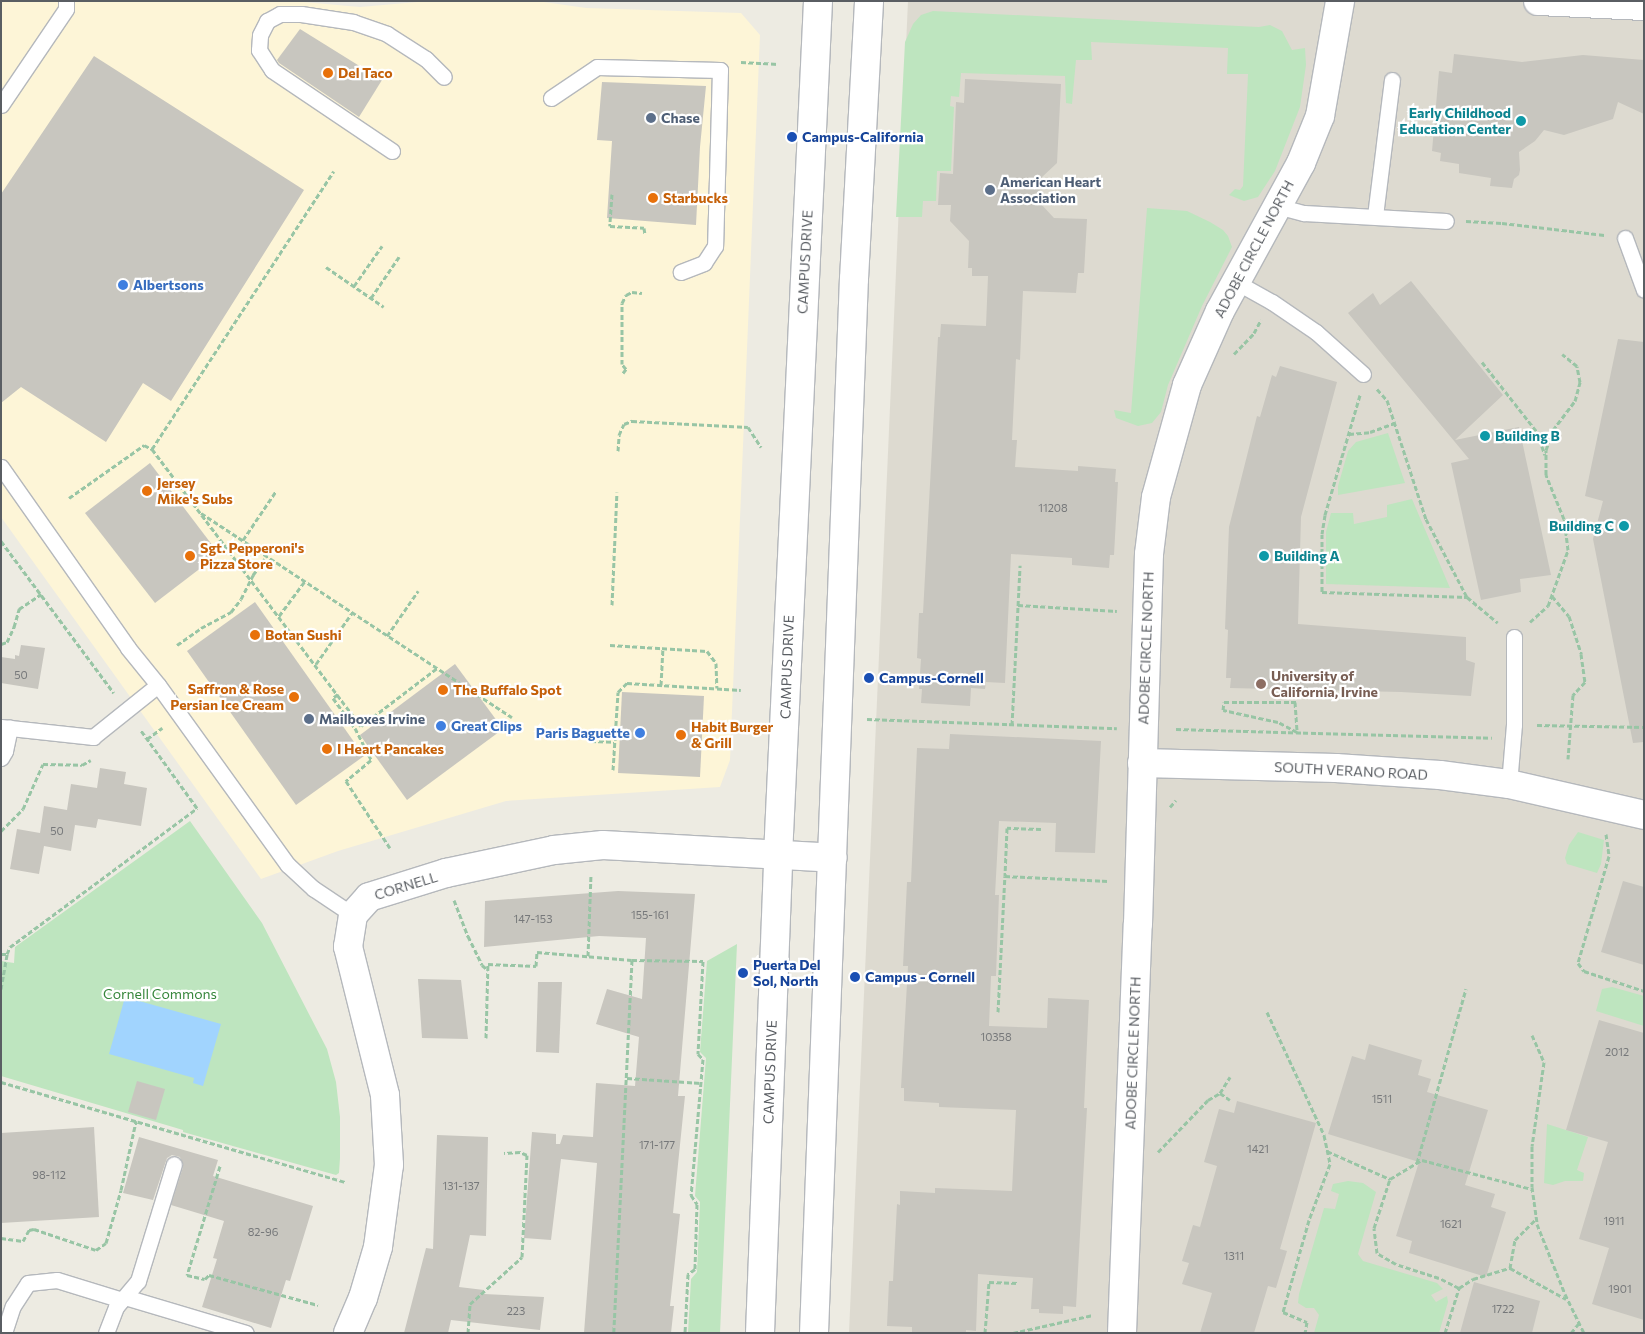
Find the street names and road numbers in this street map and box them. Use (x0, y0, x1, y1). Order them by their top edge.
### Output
street label: ADOBE CIRCLE NORTH (1211, 177, 1297, 321)
street label: CAMPUS DRIVE (794, 210, 816, 314)
street label: ADOBE CIRCLE NORTH (1135, 571, 1157, 725)
street label: CAMPUS DRIVE (777, 615, 797, 719)
street label: SOUTH VERANO ROAD (1274, 759, 1428, 783)
street label: CORNELL (372, 868, 440, 904)
street label: ADOBE CIRCLE NORTH (1122, 976, 1144, 1130)
street label: CAMPUS DRIVE (760, 1020, 780, 1124)

